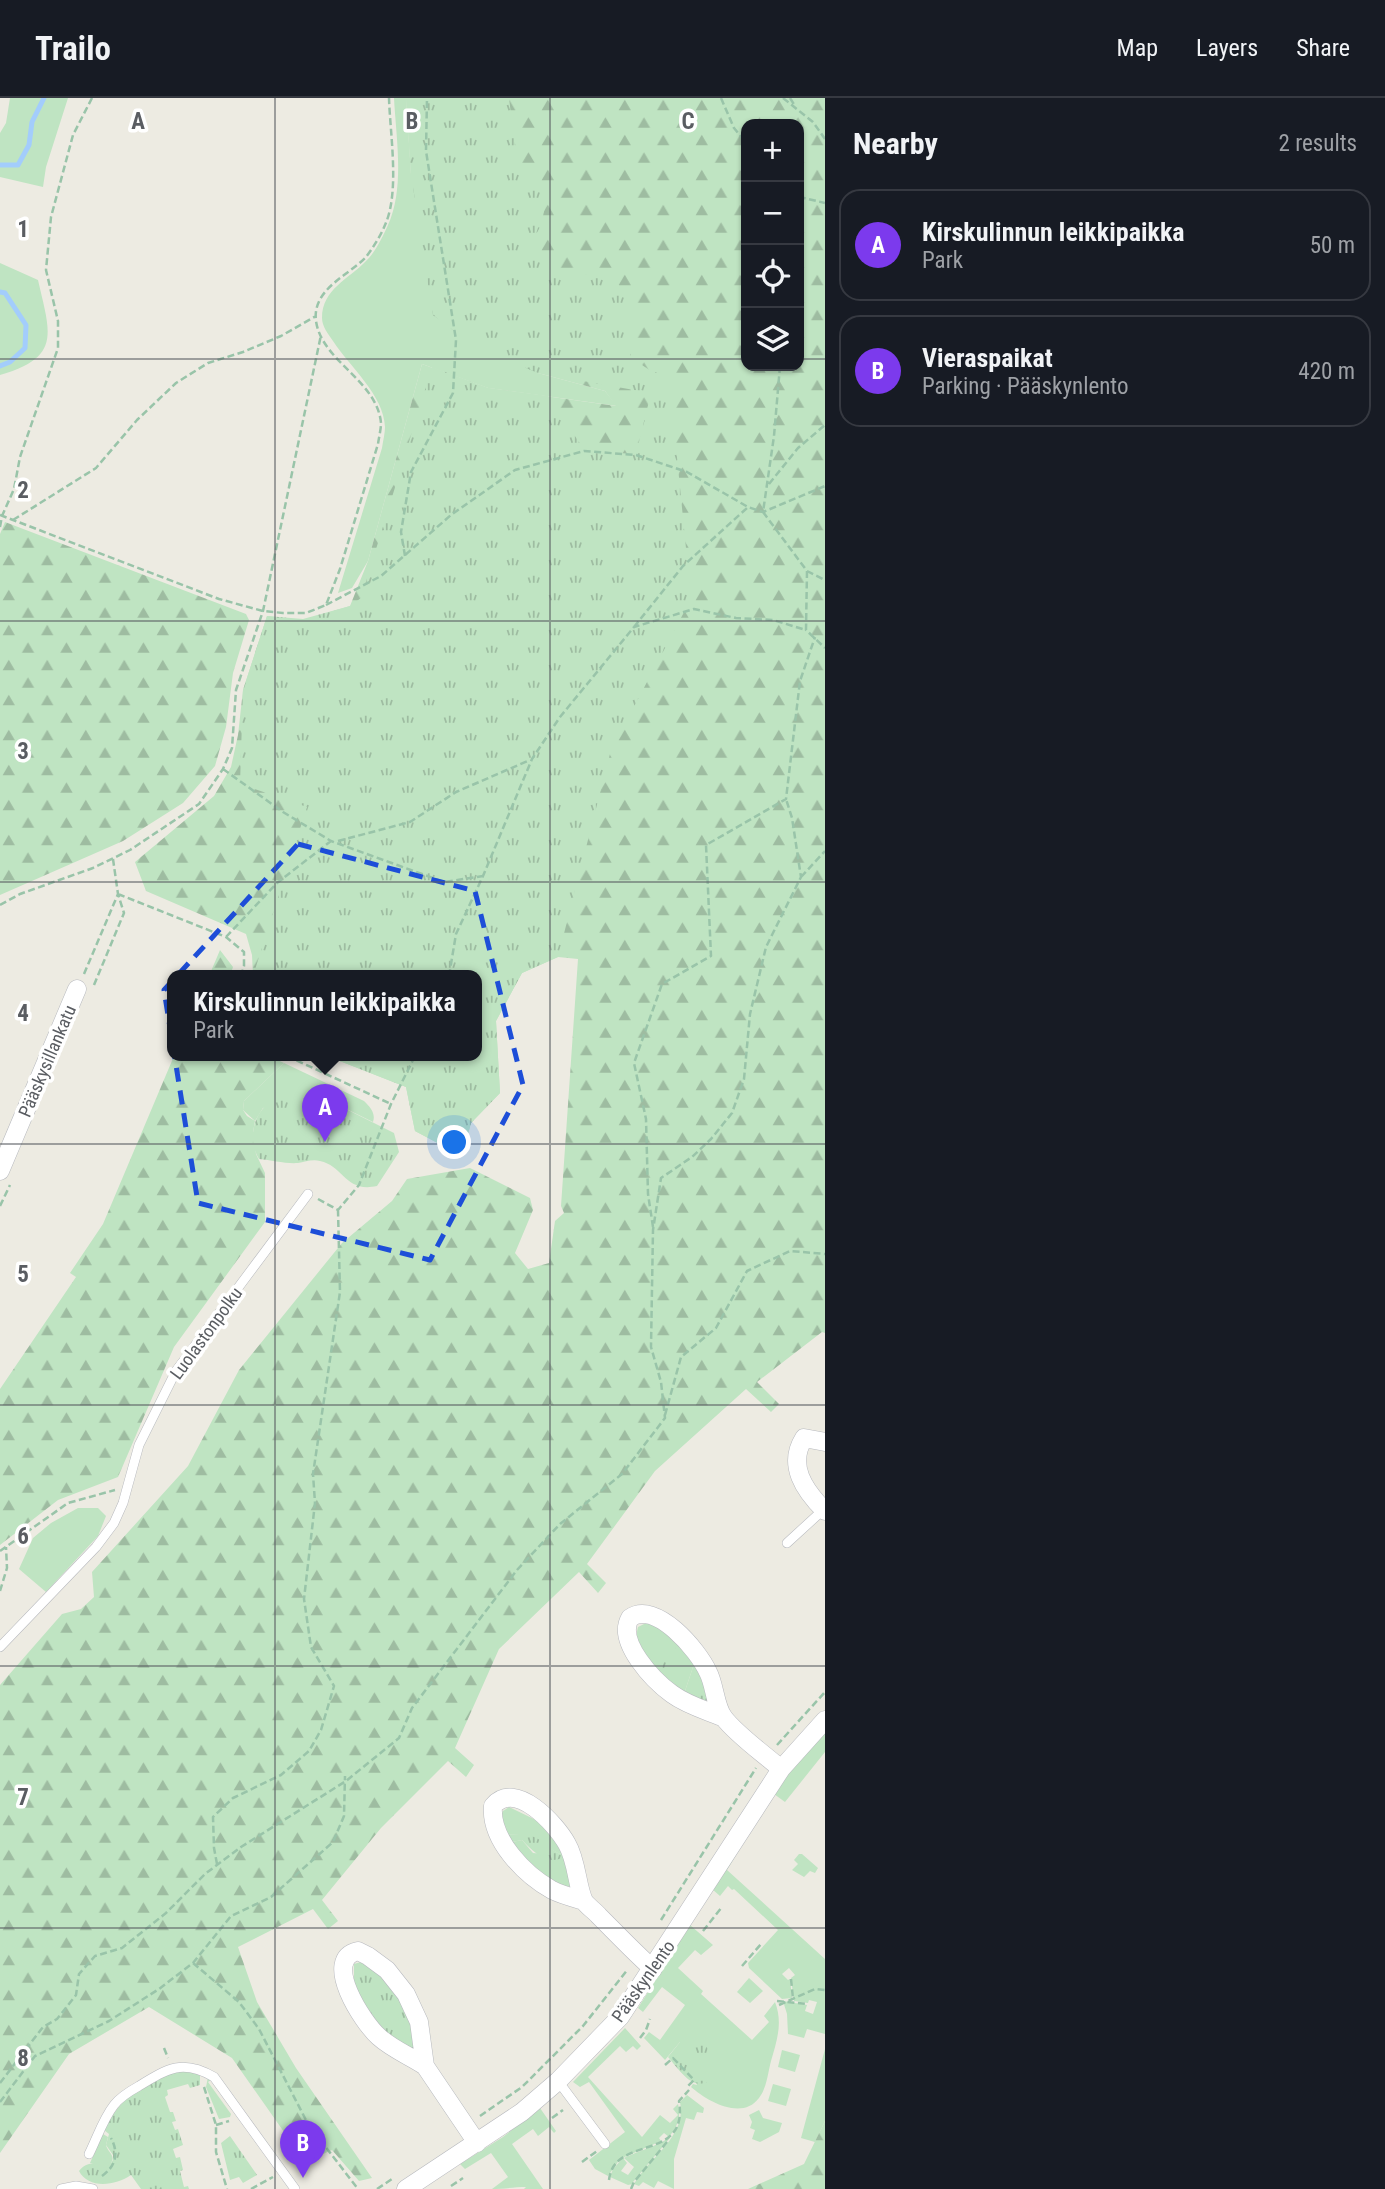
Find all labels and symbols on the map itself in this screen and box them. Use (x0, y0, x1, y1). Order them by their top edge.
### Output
text: A (131, 108, 145, 135)
text: B (406, 108, 418, 135)
text: C (681, 108, 695, 135)
text: 1 (17, 216, 29, 243)
text: 2 (17, 477, 29, 504)
text: 3 (17, 738, 29, 765)
text: 4 (17, 1000, 29, 1027)
street label: Pääskysillankatu (14, 1002, 80, 1120)
pin: A (302, 1084, 348, 1142)
your location (437, 1125, 471, 1159)
text: 5 (17, 1261, 29, 1288)
street label: Luolastonpolku (166, 1283, 246, 1383)
text: 6 (17, 1523, 29, 1550)
text: 7 (17, 1784, 29, 1811)
street label: Pääskynlento (607, 1936, 679, 2026)
text: 8 (17, 2045, 29, 2072)
pin: B (280, 2120, 326, 2178)

